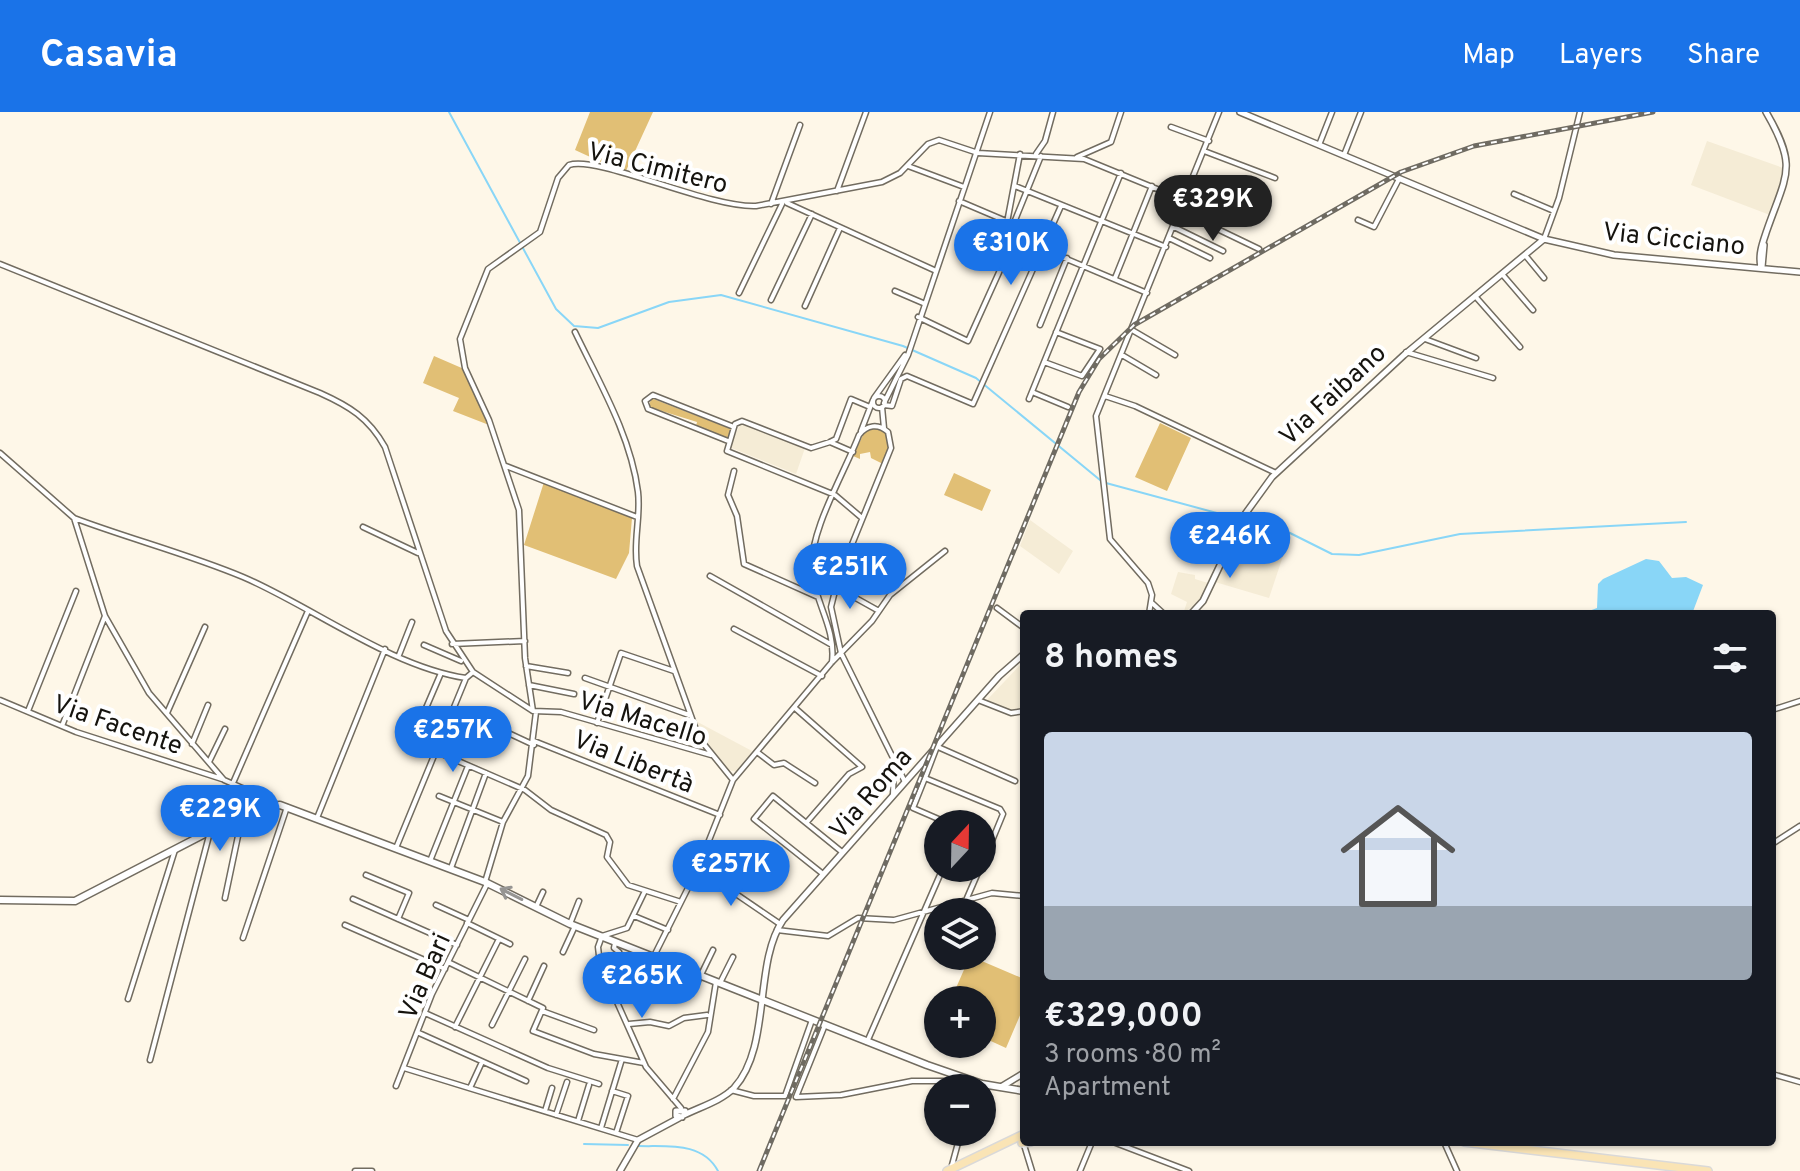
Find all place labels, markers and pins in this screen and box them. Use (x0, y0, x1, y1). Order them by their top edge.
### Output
pin: €329K (1157, 175, 1269, 243)
pin: €310K (955, 219, 1067, 287)
pin: €246K (1174, 512, 1286, 580)
pin: €251K (794, 543, 906, 611)
pin: €257K (397, 706, 509, 774)
pin: €229K (164, 785, 276, 853)
pin: €257K (675, 840, 787, 908)
pin: €265K (586, 952, 698, 1020)

